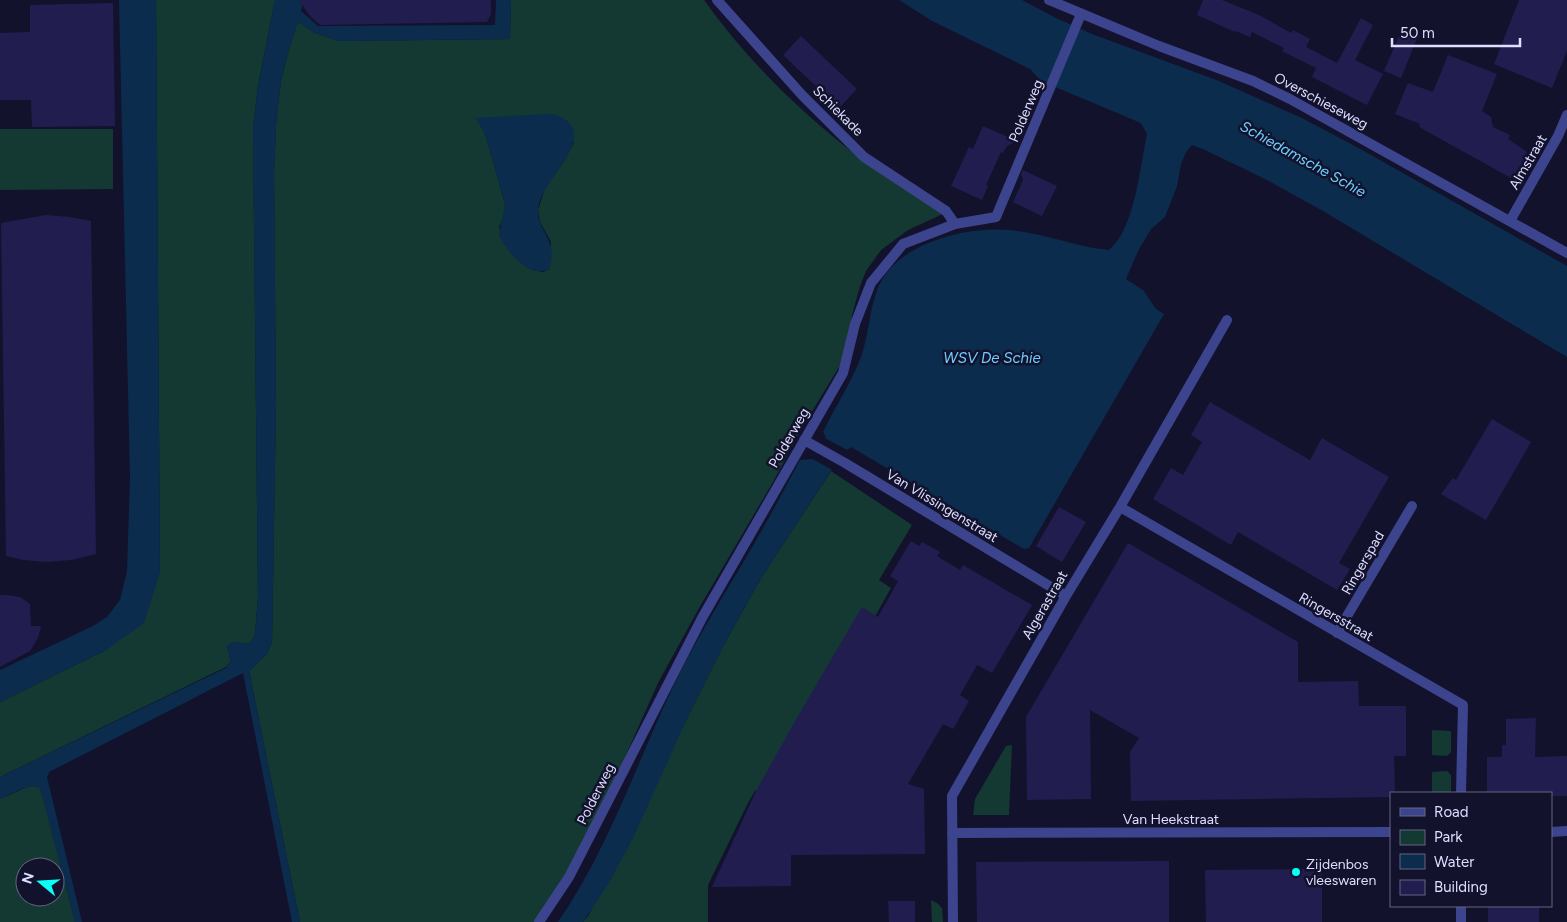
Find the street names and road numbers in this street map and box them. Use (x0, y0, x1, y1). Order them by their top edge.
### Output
street label: Overschieseweg (1271, 69, 1371, 133)
street label: Polderweg (1005, 77, 1047, 145)
street label: Schiekade (809, 82, 867, 140)
street label: Almstraat (1505, 132, 1551, 192)
street label: Polderweg (765, 405, 813, 471)
street label: Van Vlissingenstraat (883, 466, 1001, 546)
street label: Ringerspad (1338, 528, 1388, 598)
street label: Algerastraat (1019, 568, 1071, 642)
street label: Ringersstraat (1296, 589, 1376, 645)
street label: Polderweg (573, 761, 619, 827)
street label: Van Heekstraat (1123, 811, 1219, 828)

